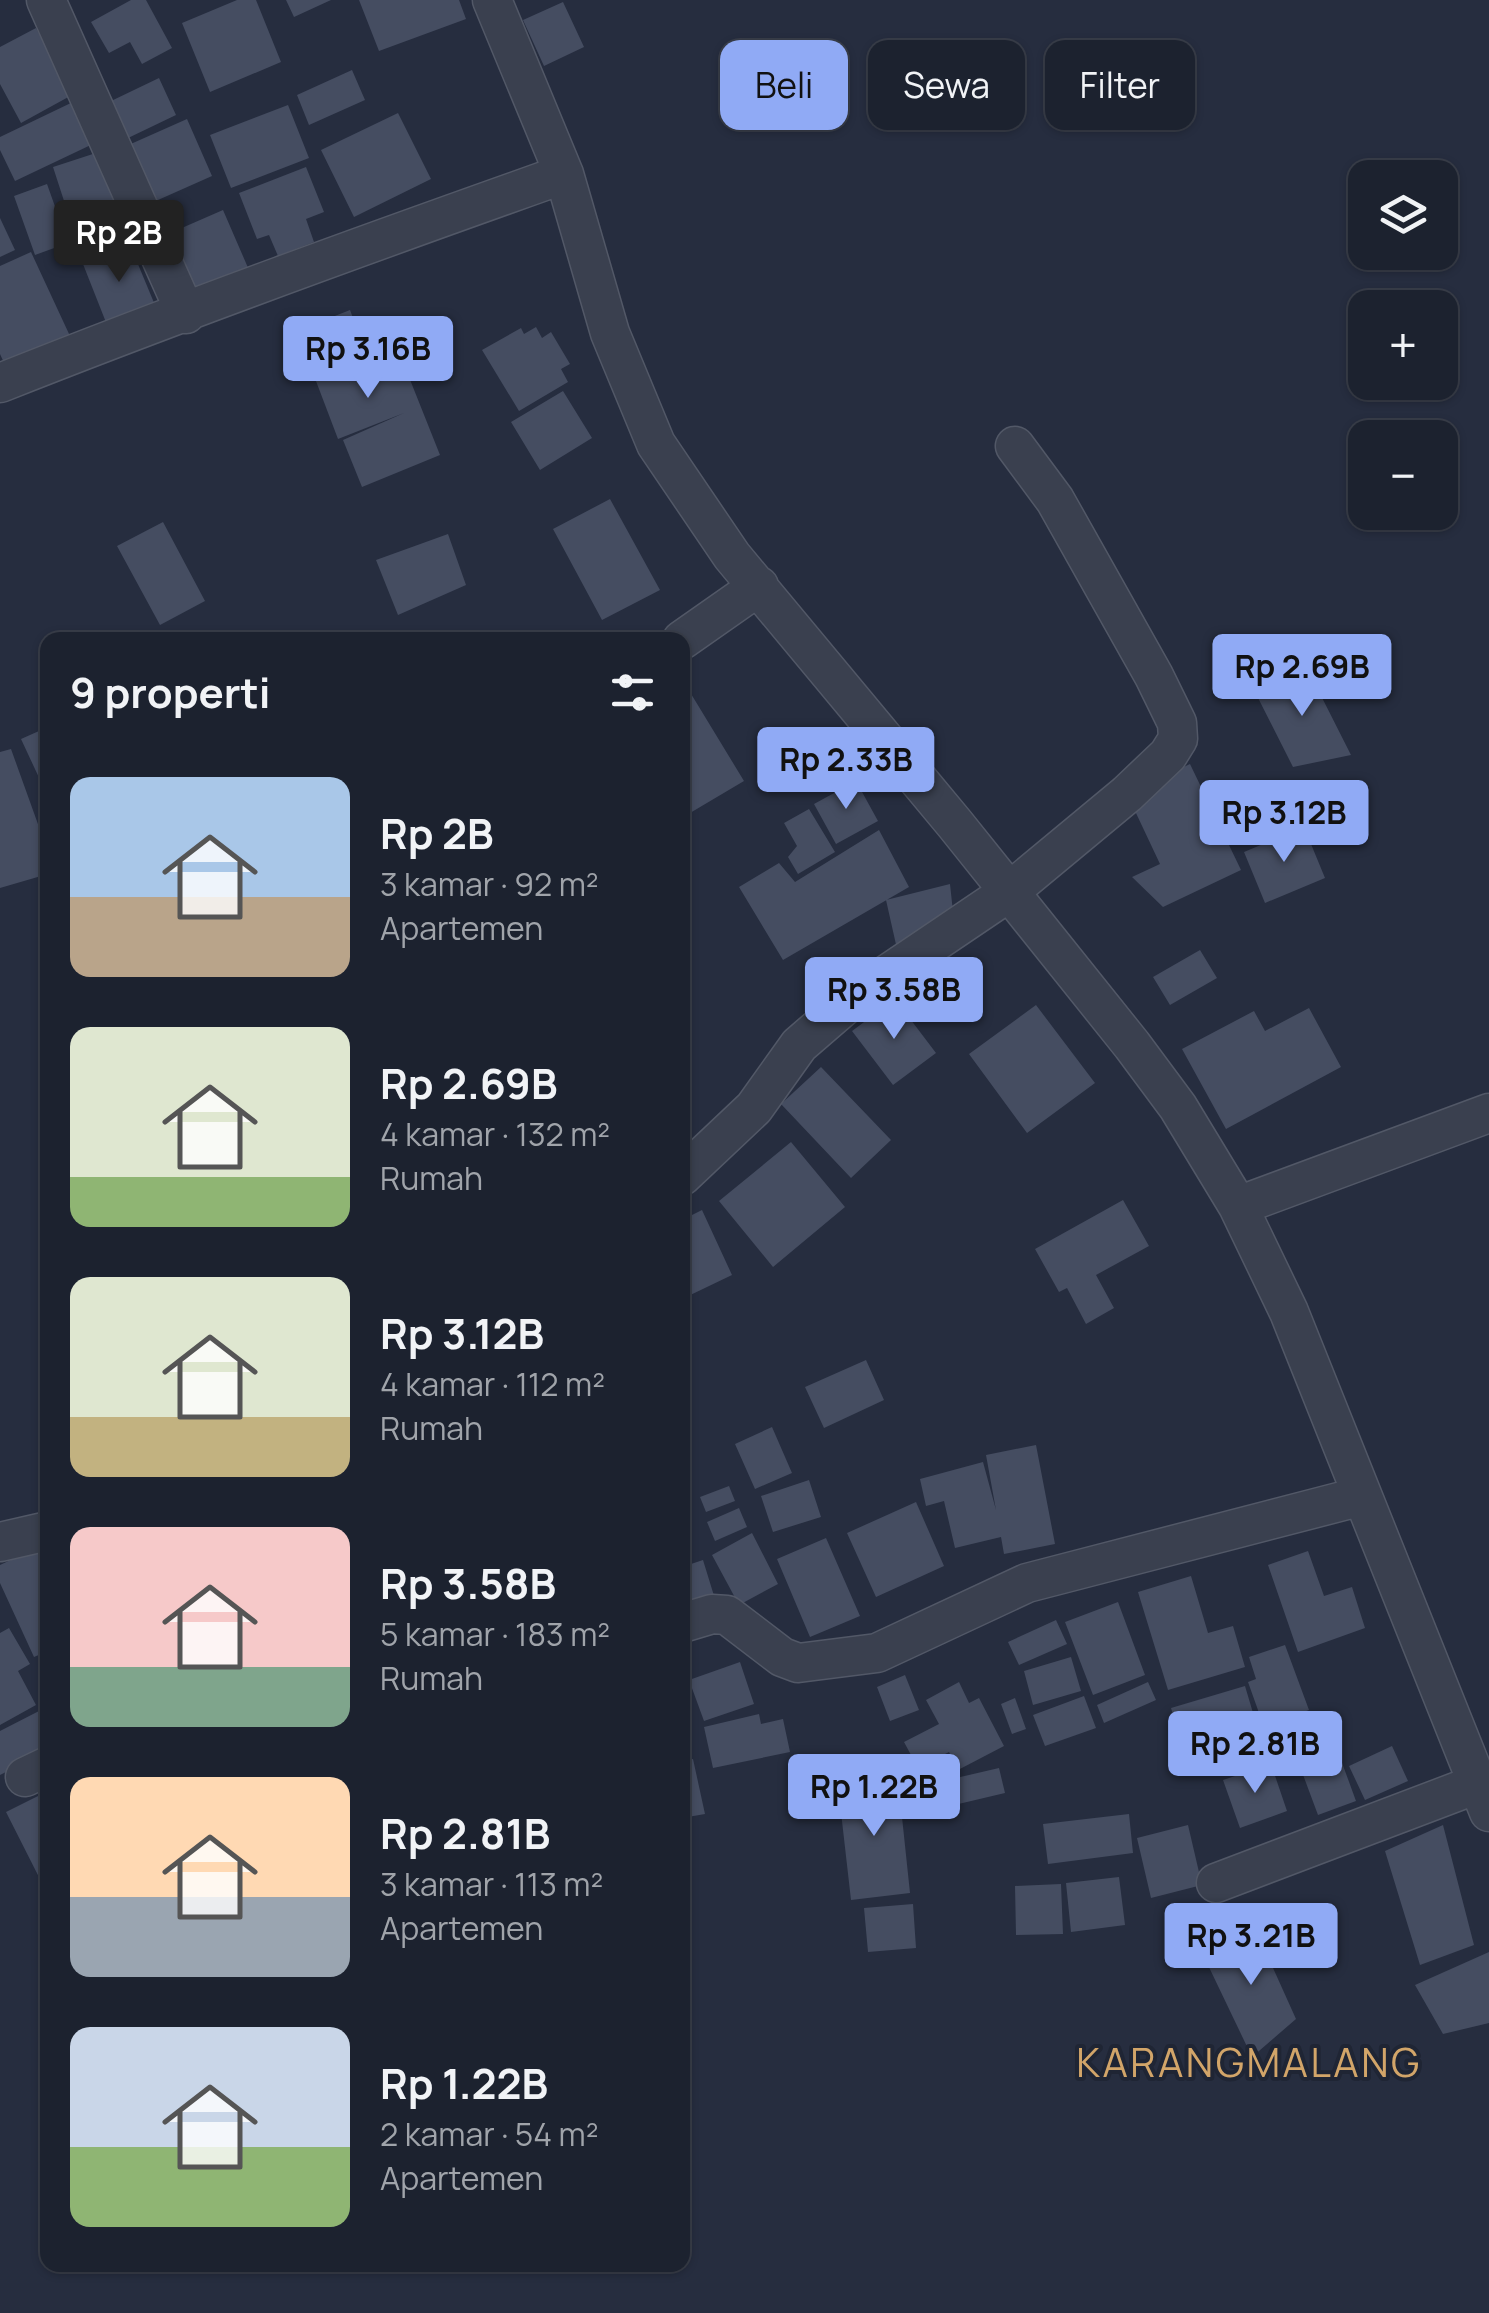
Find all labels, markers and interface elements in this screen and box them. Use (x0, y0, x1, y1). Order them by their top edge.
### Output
chip: Beli (720, 40, 848, 130)
chip: Sewa (868, 40, 1025, 130)
chip: Filter (1045, 40, 1195, 130)
map controls (1348, 160, 1458, 530)
button: layers (1348, 160, 1458, 270)
pin: Rp 2B (49, 200, 189, 285)
text: Rp 2B (76, 210, 162, 254)
button: + (1348, 290, 1458, 400)
pin: Rp 3.16B (265, 316, 471, 401)
text: Rp 3.16B (305, 326, 431, 370)
button: − (1348, 420, 1458, 530)
pin: Rp 2.69B (1199, 634, 1405, 719)
text: Rp 2.69B (1234, 644, 1370, 688)
text: 9 properti (70, 663, 271, 721)
icon: filters (605, 665, 660, 720)
pin: Rp 2.33B (743, 727, 949, 812)
text: Rp 2.33B (779, 737, 913, 781)
pin: Rp 3.12B (1181, 780, 1387, 865)
text: Rp 3.12B (1222, 790, 1346, 834)
text: Rp 2B (380, 804, 494, 862)
icon: home (150, 817, 270, 937)
text: 3 kamar · 92 m² (380, 862, 599, 906)
text: Apartemen (380, 906, 543, 950)
pin: Rp 3.58B (791, 957, 997, 1042)
text: Rp 3.58B (827, 967, 961, 1011)
text: Rp 2.69B (380, 1054, 557, 1112)
icon: home (150, 1067, 270, 1187)
text: 4 kamar · 132 m² (380, 1112, 610, 1156)
text: Rumah (380, 1156, 483, 1200)
text: Rp 3.12B (380, 1304, 544, 1362)
icon: home (150, 1317, 270, 1437)
text: 4 kamar · 112 m² (380, 1362, 605, 1406)
text: Rumah (380, 1406, 483, 1450)
text: Rp 3.58B (380, 1554, 556, 1612)
icon: home (150, 1567, 270, 1687)
text: 5 kamar · 183 m² (380, 1612, 610, 1656)
text: Rumah (380, 1656, 483, 1700)
pin: Rp 2.81B (1152, 1711, 1358, 1796)
text: Rp 2.81B (1190, 1721, 1320, 1765)
pin: Rp 1.22B (771, 1754, 977, 1839)
text: Rp 1.22B (810, 1764, 938, 1808)
text: Rp 2.81B (380, 1804, 550, 1862)
icon: home (150, 1817, 270, 1937)
text: 3 kamar · 113 m² (380, 1862, 603, 1906)
pin: Rp 3.21B (1148, 1903, 1354, 1988)
text: Apartemen (380, 1906, 543, 1950)
text: Rp 3.21B (1187, 1913, 1315, 1957)
district label: KARANGMALANG (1076, 2034, 1422, 2089)
text: Rp 1.22B (380, 2054, 548, 2112)
icon: home (150, 2067, 270, 2187)
text: 2 kamar · 54 m² (380, 2112, 598, 2156)
text: Apartemen (380, 2156, 543, 2200)

